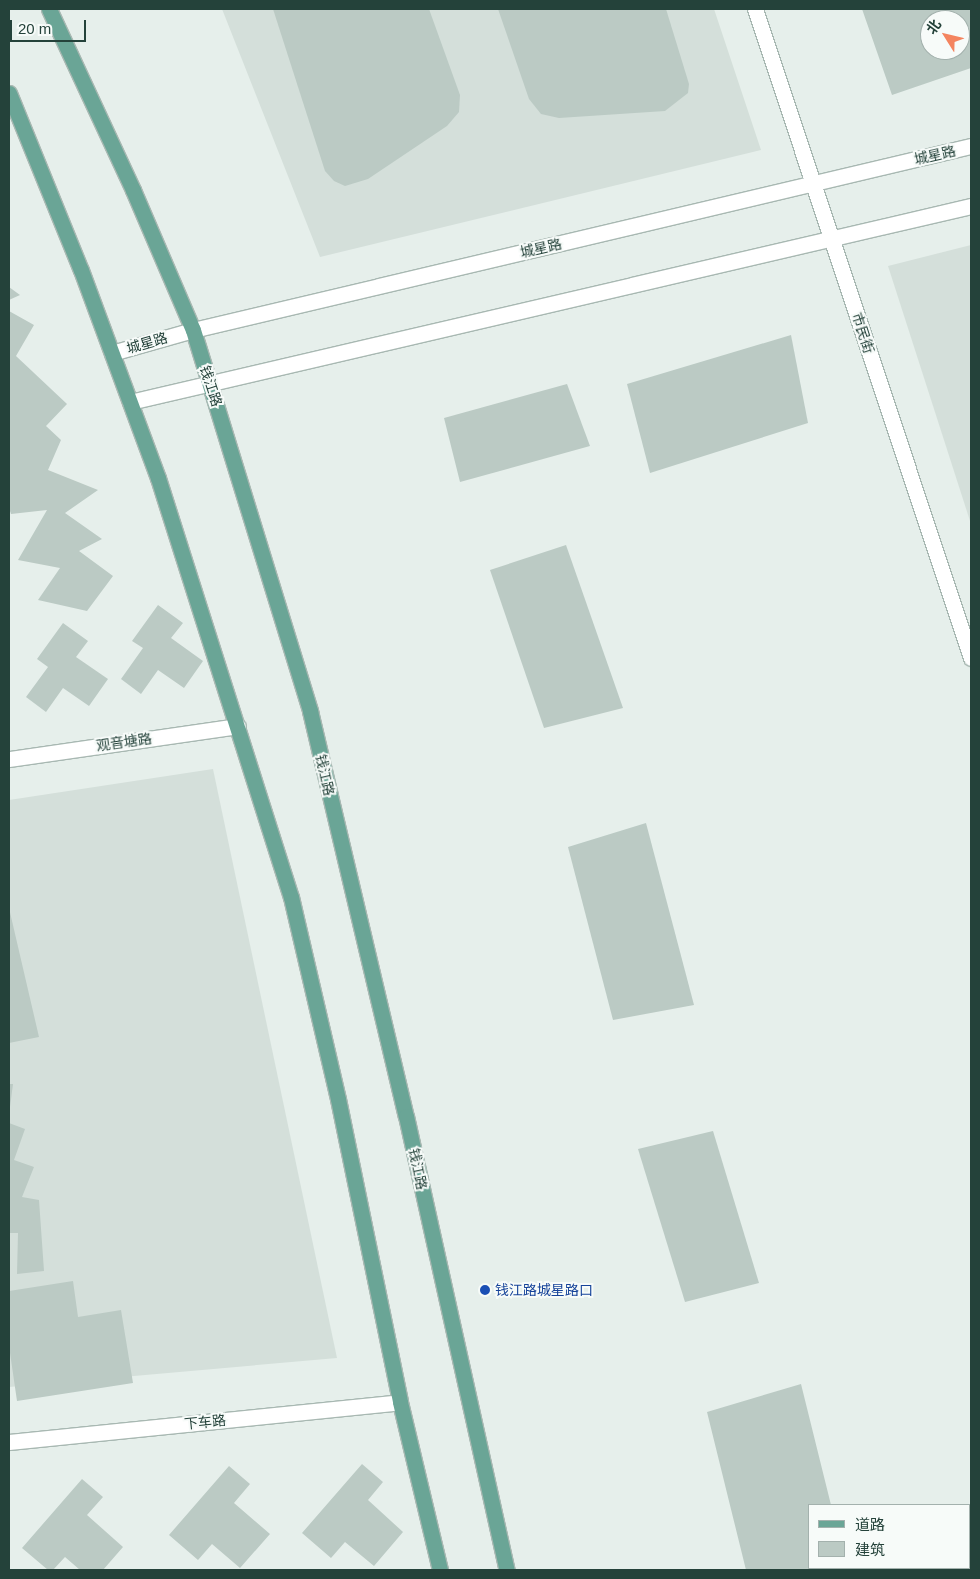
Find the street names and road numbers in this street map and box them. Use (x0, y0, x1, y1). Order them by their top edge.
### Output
street label: 城星路 (913, 142, 957, 168)
street label: 城星路 (519, 235, 563, 261)
street label: 市民街 (849, 310, 877, 356)
street label: 城星路 (124, 329, 170, 357)
street label: 钱江路 (197, 363, 225, 409)
street label: 观音塘路 (95, 730, 153, 754)
street label: 钱江路 (312, 753, 338, 797)
street label: 钱江路 (405, 1147, 431, 1191)
street label: 下车路 (183, 1411, 227, 1433)

